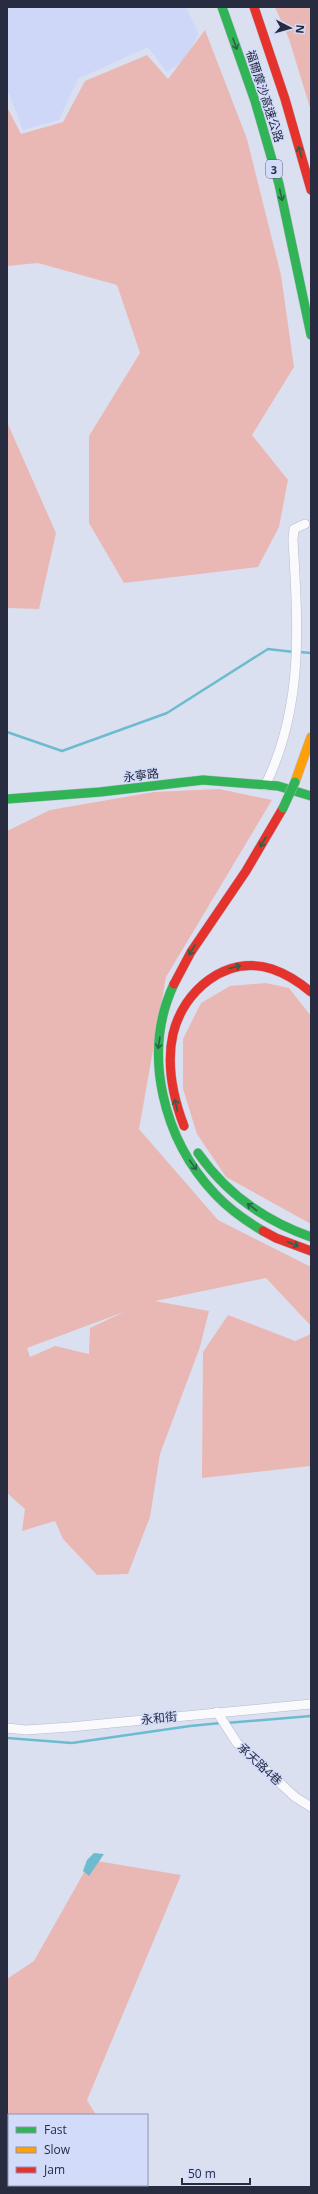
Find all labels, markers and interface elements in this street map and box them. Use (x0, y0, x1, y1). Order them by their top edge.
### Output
north arrow (270, 8, 310, 48)
text: N (293, 24, 308, 34)
one-way arrow (231, 37, 239, 49)
street label: 福爾摩沙高速公路 (242, 48, 288, 144)
one-way arrow (296, 146, 303, 159)
road number: 3 (266, 160, 282, 178)
one-way arrow (278, 188, 286, 201)
street label: 永寧路 (122, 764, 160, 786)
one-way arrow (259, 836, 267, 847)
one-way arrow (187, 944, 195, 956)
one-way arrow (228, 963, 241, 971)
one-way arrow (155, 1036, 163, 1049)
one-way arrow (171, 1099, 179, 1112)
one-way arrow (189, 1160, 197, 1171)
one-way arrow (246, 1202, 257, 1211)
one-way arrow (287, 1241, 299, 1249)
street label: 永和街 (140, 1708, 178, 1728)
street label: 承天路4巷 (234, 1739, 286, 1789)
legend (8, 2114, 148, 2186)
text: Fast (44, 2121, 67, 2138)
text: Slow (44, 2141, 71, 2158)
scale bar (182, 2160, 250, 2186)
text: Jam (43, 2161, 65, 2178)
text: 50 m (188, 2165, 216, 2182)

